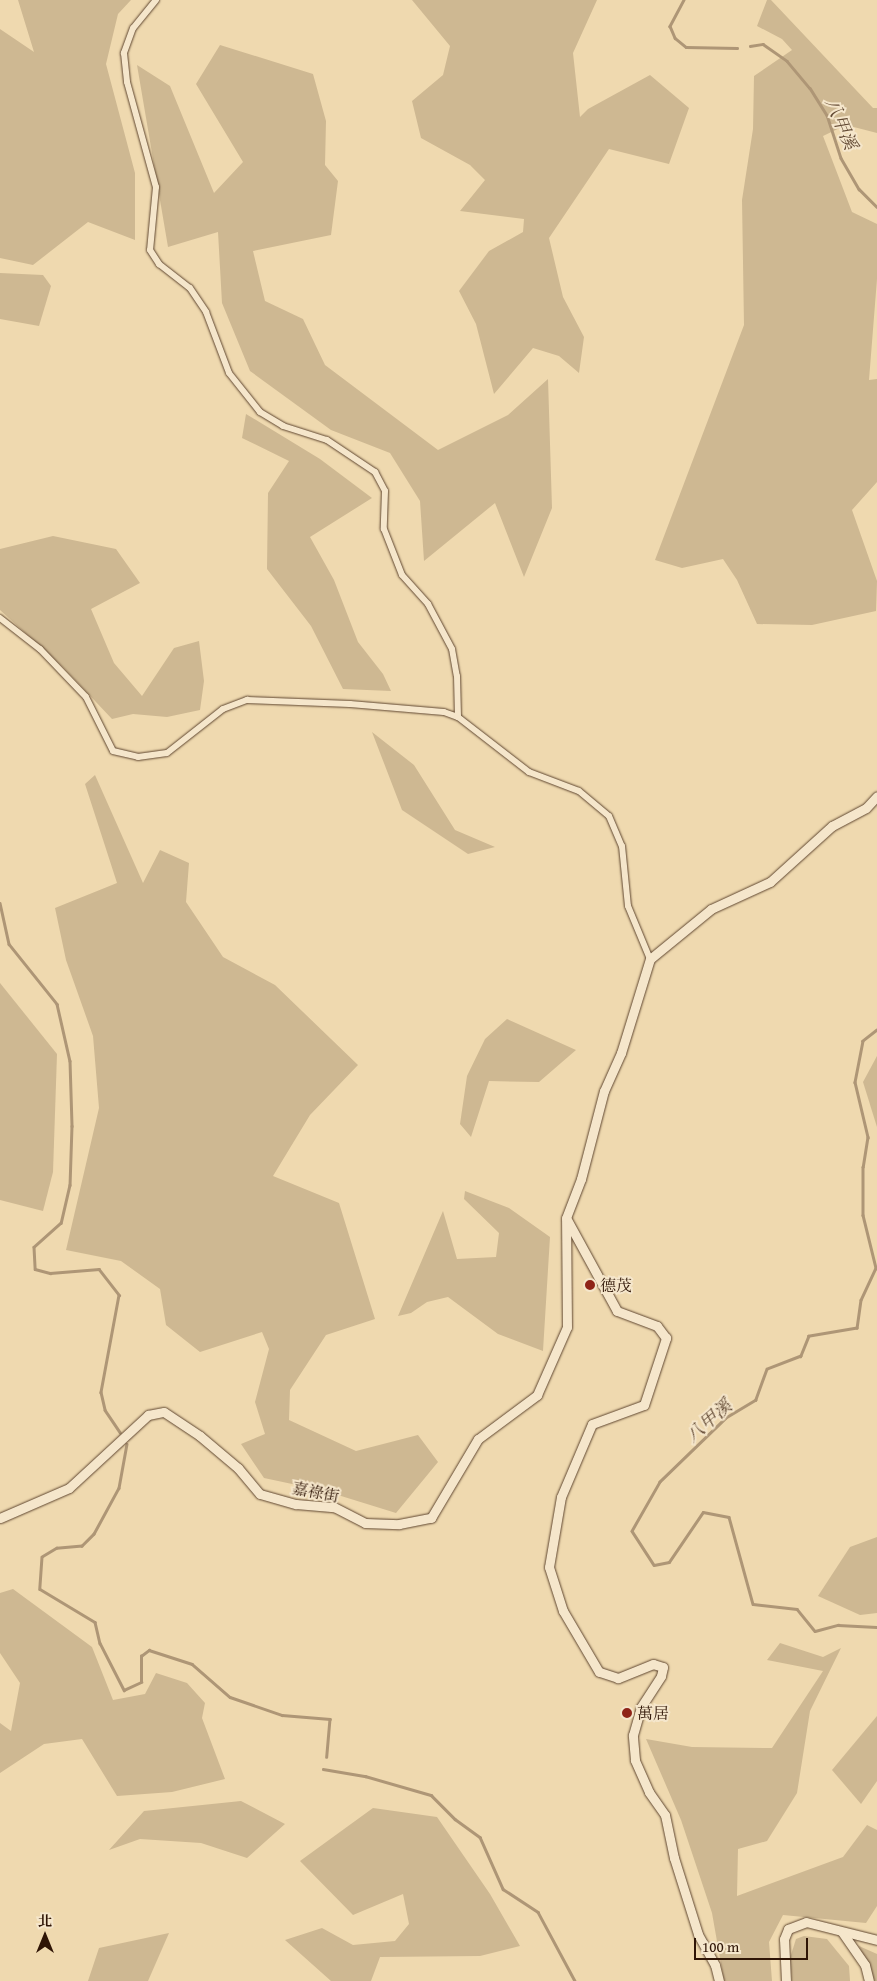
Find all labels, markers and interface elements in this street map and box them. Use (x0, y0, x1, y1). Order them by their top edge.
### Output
water label: 八甲溪 (821, 95, 861, 153)
place label: 德茂 (600, 1275, 632, 1295)
marker: 德茂 (584, 1279, 596, 1291)
water label: 八甲溪 (682, 1395, 736, 1447)
street label: 嘉祿街 (291, 1478, 341, 1506)
place label: 萬居 (637, 1703, 669, 1723)
marker: 萬居 (621, 1707, 633, 1719)
north arrow (20, 1911, 70, 1961)
text: 北 (38, 1911, 52, 1931)
scale bar (697, 1928, 811, 1960)
text: 100 m (702, 1936, 739, 1957)

